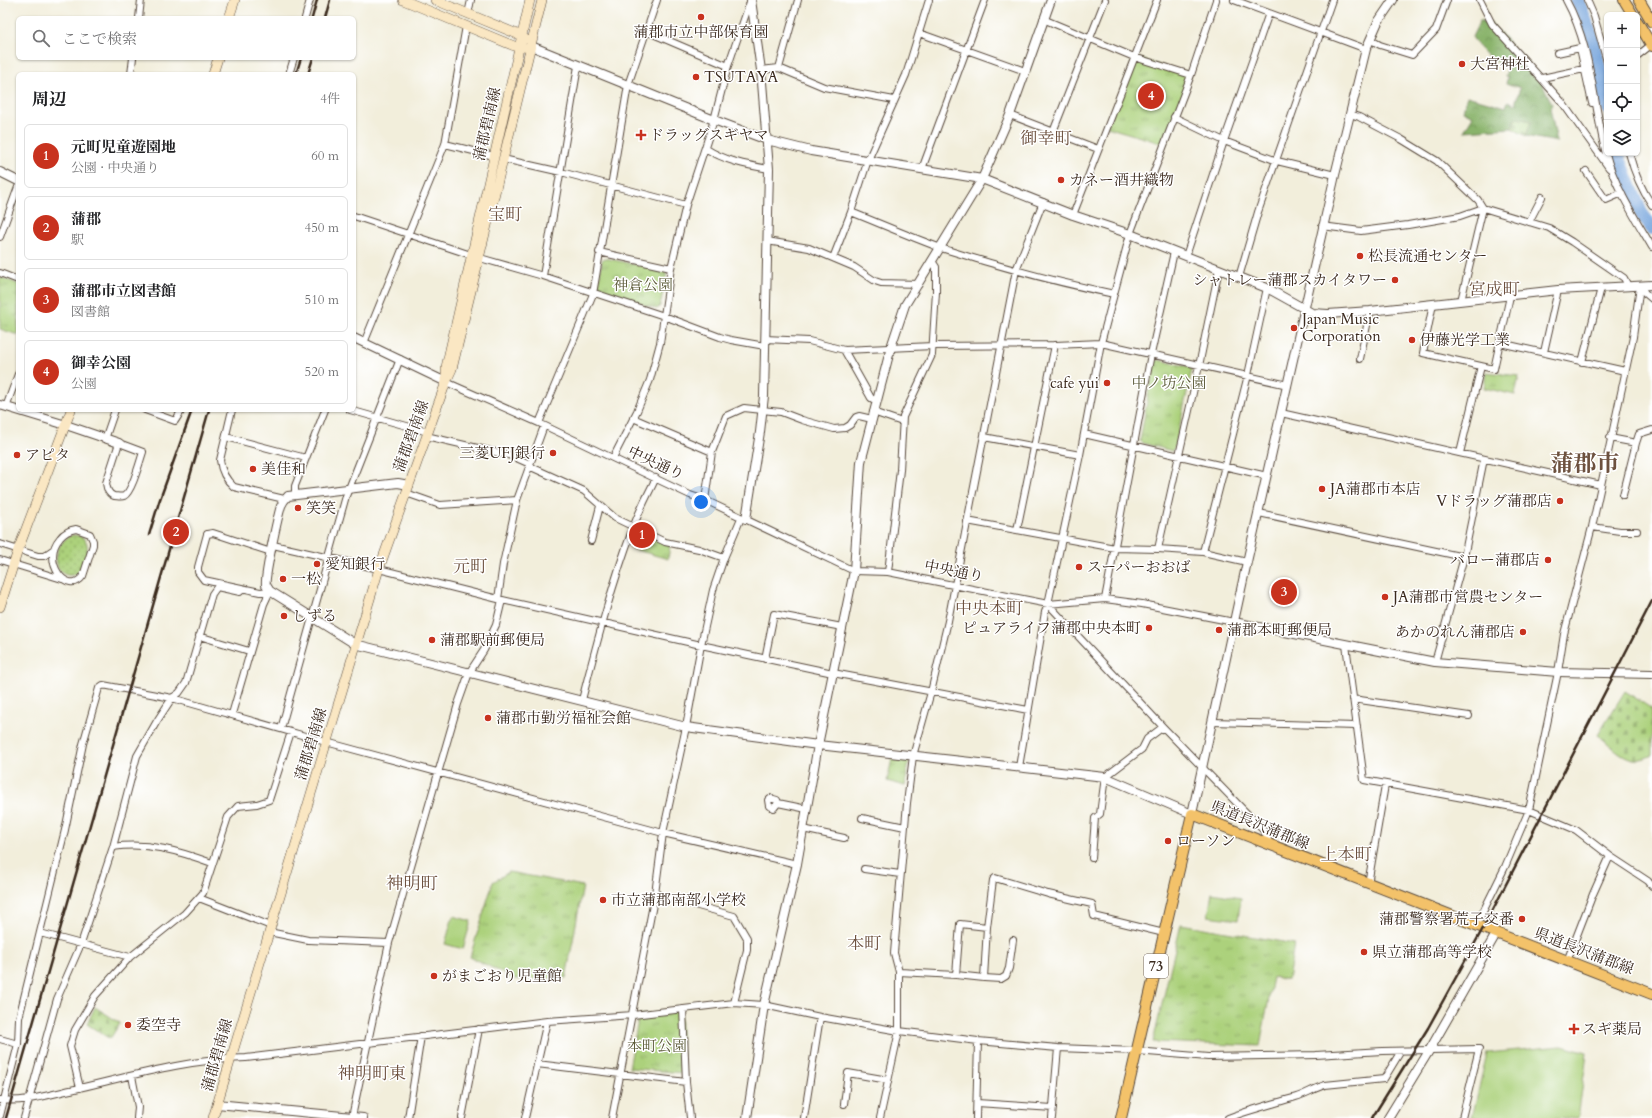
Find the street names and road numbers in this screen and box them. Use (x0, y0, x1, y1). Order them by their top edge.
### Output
street label: 蒲郡碧南線 (469, 85, 505, 163)
street label: 蒲郡碧南線 (389, 397, 433, 475)
street label: 中央通り (625, 441, 687, 485)
street label: 中央通り (923, 555, 985, 587)
street label: 蒲郡碧南線 (290, 705, 332, 783)
street label: 県道長沢蒲郡線 (1208, 796, 1312, 854)
street label: 県道長沢蒲郡線 (1531, 923, 1637, 979)
road number: 73 (1144, 954, 1168, 978)
street label: 蒲郡碧南線 (197, 1016, 237, 1094)

